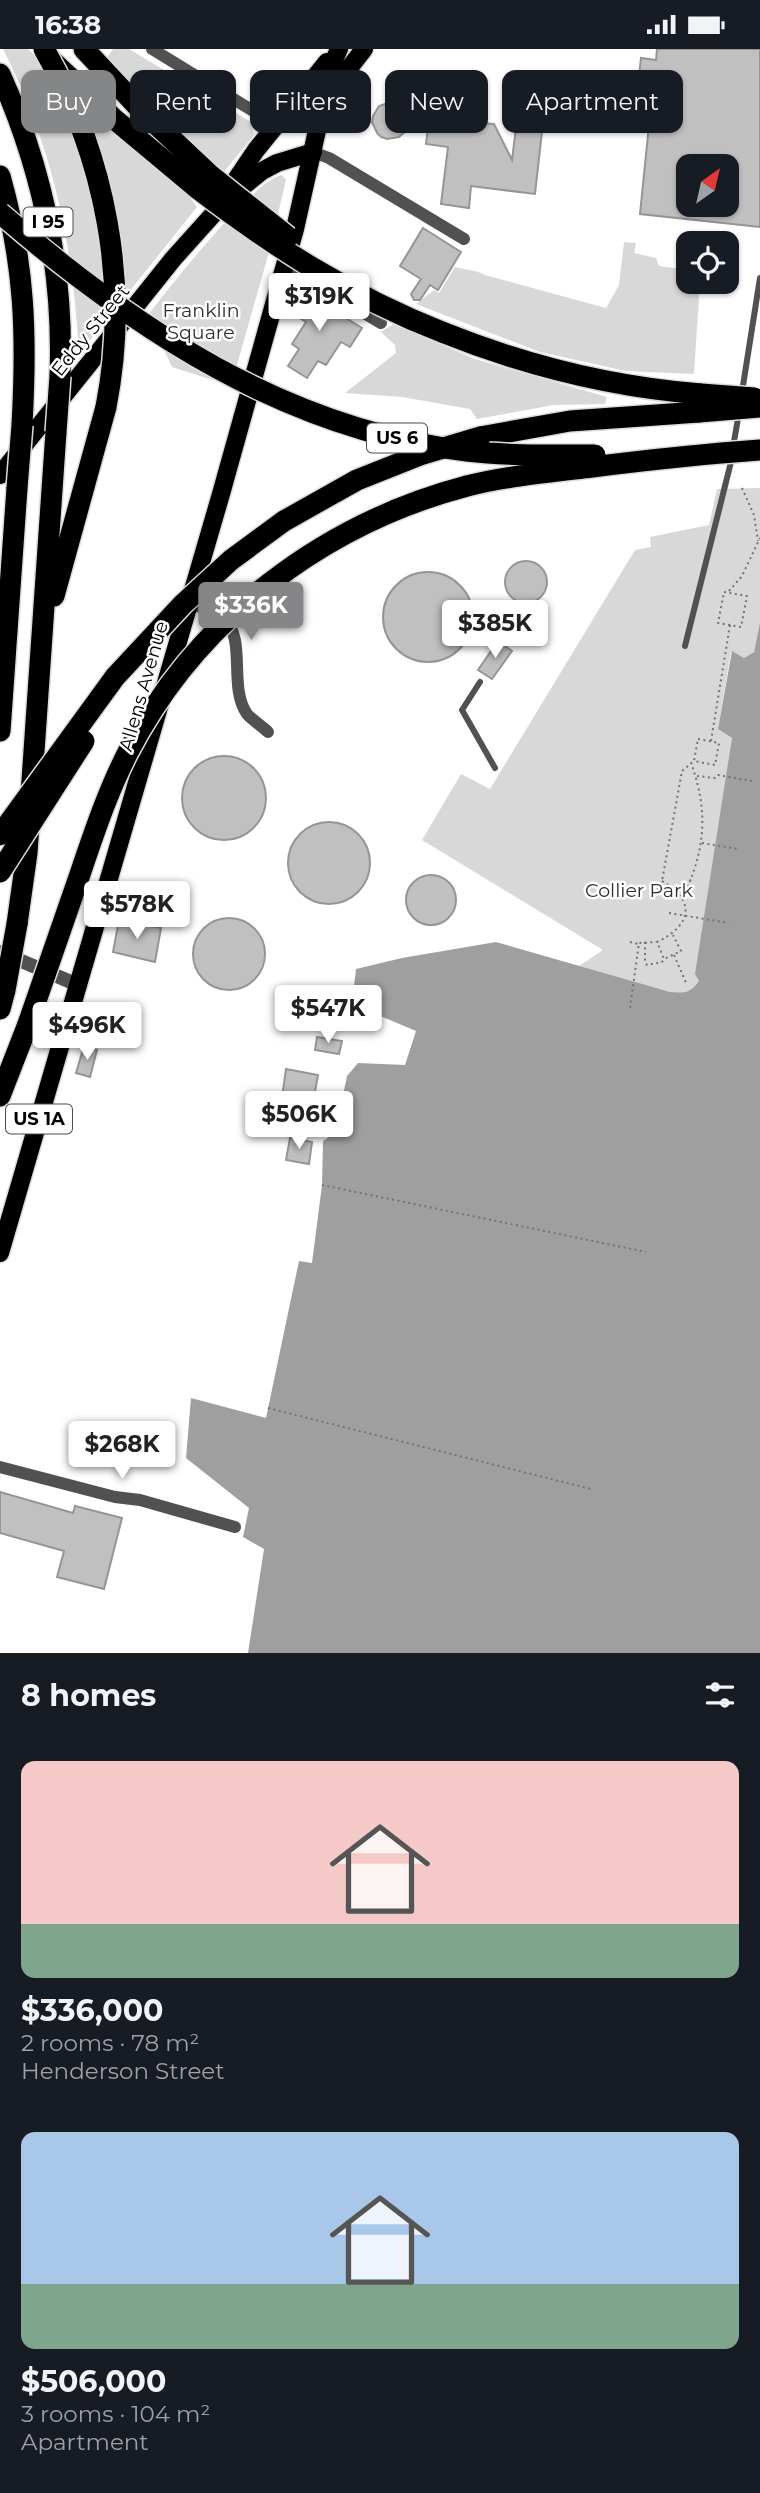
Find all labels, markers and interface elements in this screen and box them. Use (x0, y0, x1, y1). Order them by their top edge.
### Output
text: 16:38 (35, 9, 101, 41)
chip: Buy (21, 70, 116, 133)
chip: Rent (130, 70, 236, 133)
chip: Filters (250, 70, 371, 133)
chip: New (385, 70, 488, 133)
chip: Apartment (502, 70, 683, 133)
north arrow (676, 154, 738, 217)
map controls (676, 154, 739, 294)
road number: I 95 (23, 207, 72, 237)
button: locate (676, 231, 739, 294)
pin: $319K (270, 273, 368, 333)
street label: Eddy Street (47, 280, 134, 381)
text: $319K (285, 282, 353, 310)
park label: Franklin Square (162, 299, 240, 344)
road number: US 6 (367, 423, 427, 453)
pin: $336K (202, 583, 300, 642)
text: $336K (214, 591, 288, 619)
pin: $385K (446, 601, 544, 660)
text: $385K (458, 609, 532, 637)
street label: Allens Avenue (114, 619, 173, 754)
park label: Collier Park (585, 879, 694, 902)
pin: $578K (88, 881, 186, 941)
text: $578K (100, 890, 174, 918)
pin: $547K (279, 985, 377, 1045)
text: $547K (291, 994, 365, 1022)
pin: $496K (38, 1003, 136, 1062)
text: $496K (49, 1011, 126, 1039)
pin: $506K (250, 1091, 348, 1151)
text: $506K (261, 1100, 337, 1128)
road number: US 1A (6, 1105, 72, 1133)
pin: $268K (73, 1421, 171, 1481)
text: $268K (84, 1430, 160, 1458)
icon: filters (701, 1676, 739, 1714)
text: 8 homes (21, 1677, 156, 1714)
icon: home (317, 1806, 443, 1932)
text: $336,000 (21, 1992, 163, 2029)
text: 2 rooms · 78 m² (21, 2029, 199, 2057)
text: Henderson Street (21, 2057, 225, 2085)
icon: home (317, 2177, 443, 2303)
text: $506,000 (21, 2363, 166, 2400)
text: 3 rooms · 104 m² (21, 2400, 210, 2428)
text: Apartment (21, 2428, 149, 2456)

